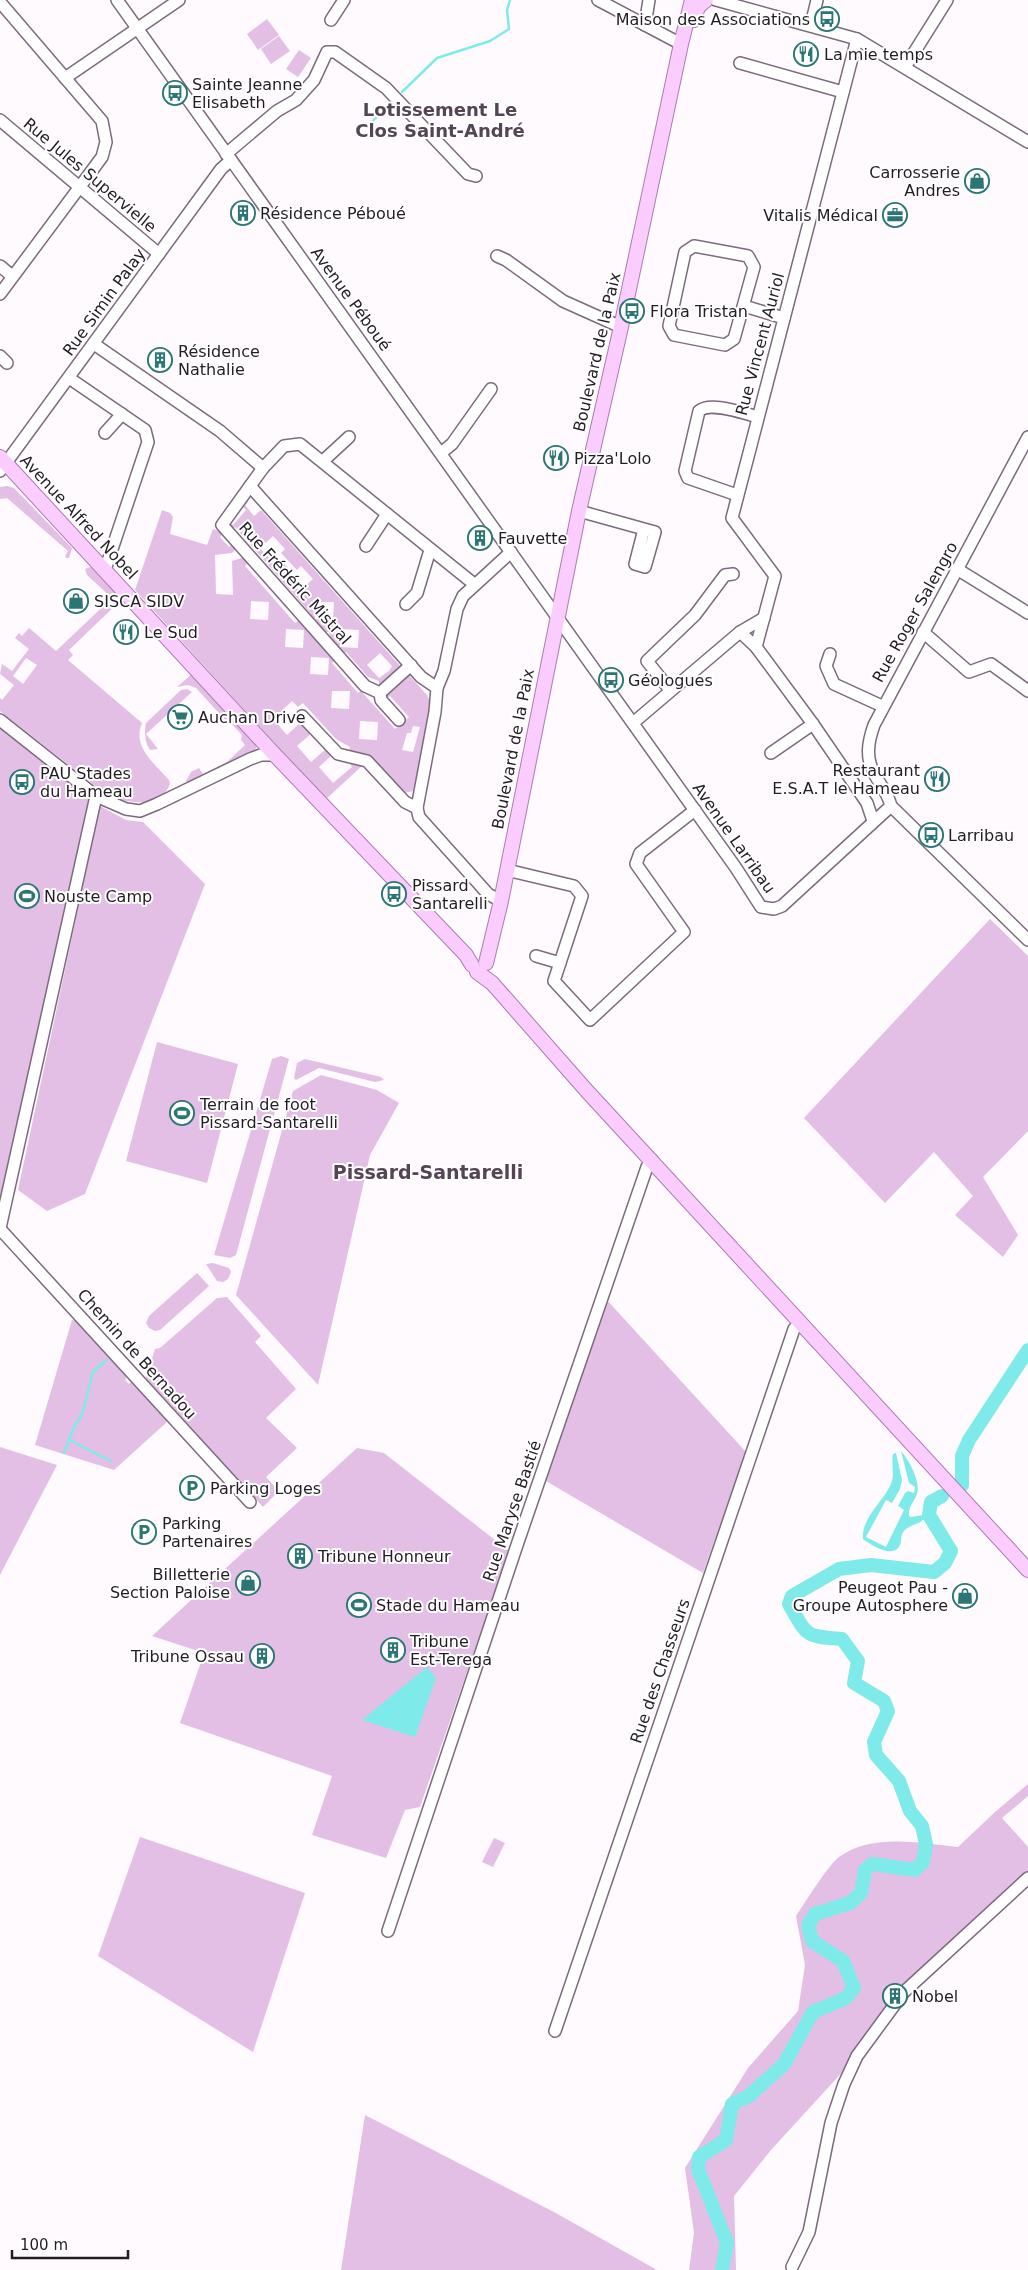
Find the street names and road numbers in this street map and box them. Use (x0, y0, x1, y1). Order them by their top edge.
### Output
street label: Rue Jules Supervielle (20, 114, 160, 236)
street label: Avenue Péboué (307, 244, 395, 354)
street label: Rue Simin Palay (59, 245, 149, 359)
street label: Boulevard de la Paix (569, 270, 625, 434)
street label: Rue Vincent Auriol (732, 270, 788, 418)
street label: Avenue Alfred Nobel (16, 451, 142, 583)
street label: Rue Frédéric Mistral (235, 518, 355, 648)
street label: Rue Roger Salengro (868, 538, 962, 686)
street label: Boulevard de la Paix (488, 667, 538, 831)
street label: Avenue Larribau (689, 779, 779, 897)
street label: Chemin de Bernadou (74, 1285, 200, 1423)
street label: Rue Maryse Bastié (479, 1438, 545, 1584)
street label: Rue des Chasseurs (626, 1596, 694, 1746)

